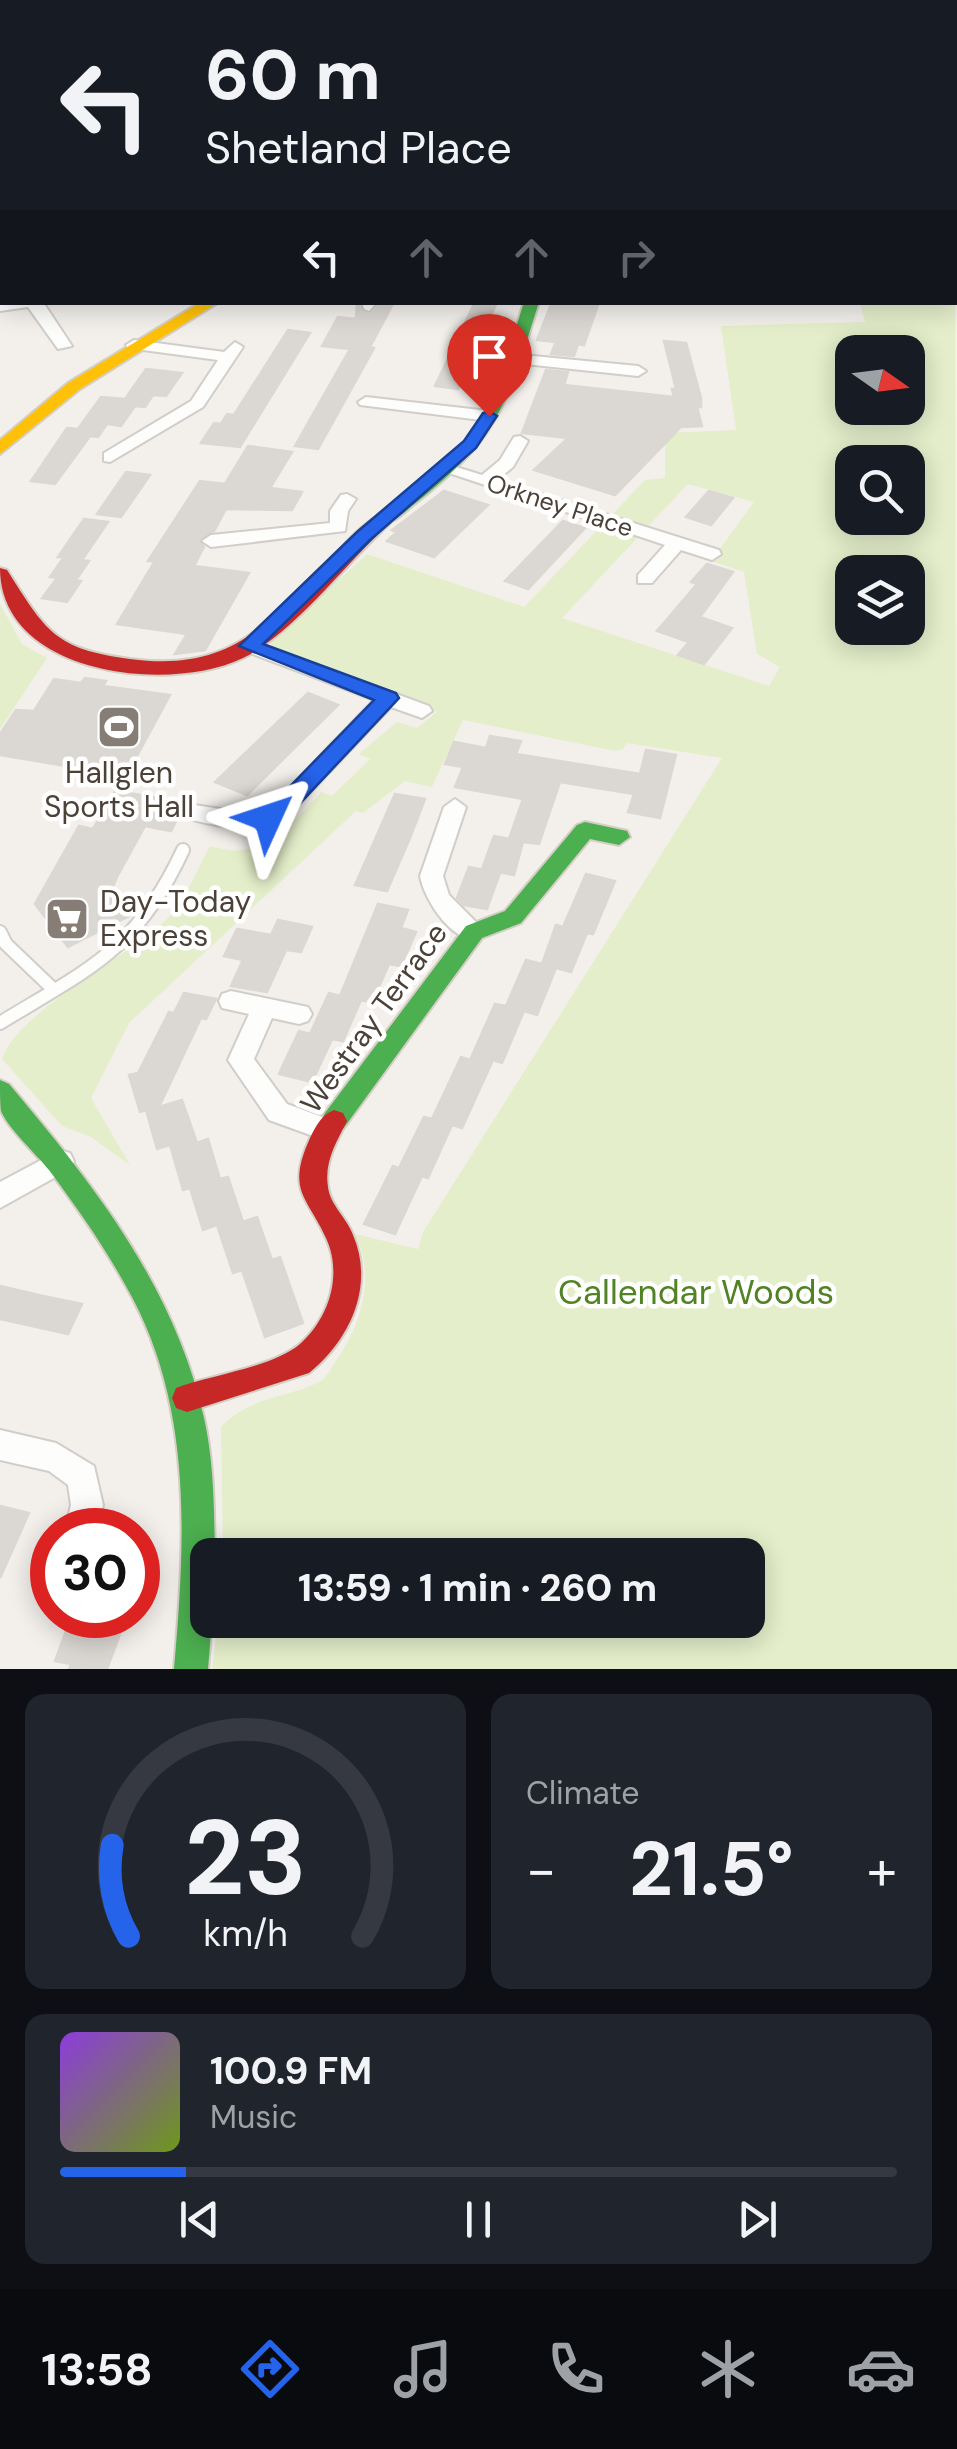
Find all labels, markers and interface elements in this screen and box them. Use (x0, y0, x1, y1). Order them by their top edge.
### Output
text: 60 m (205, 30, 381, 121)
icon: left (40, 40, 170, 170)
text: Shetland Place (205, 118, 512, 177)
icon: left (294, 230, 349, 285)
icon: ahead (399, 230, 454, 285)
icon: ahead (504, 230, 559, 285)
icon: right (609, 230, 664, 285)
pin (447, 314, 532, 417)
icon: arrive (462, 329, 517, 384)
north arrow (835, 335, 925, 425)
map controls (835, 335, 925, 645)
button: search (835, 445, 925, 535)
street label: Orkney Place (482, 466, 637, 545)
button: layers (835, 555, 925, 645)
sports icon: Hallglen Sports Hall (96, 704, 142, 750)
place label: Hallglen Sports Hall (44, 753, 194, 826)
position arrow (216, 766, 320, 870)
place label: Day-Today Express (100, 882, 252, 955)
supermarket icon: Day-Today Express (44, 896, 90, 942)
street label: Westray Terrace (291, 915, 456, 1121)
park label: Callendar Woods (558, 1269, 834, 1315)
speed limit sign: 30 (30, 1508, 160, 1638)
text: 13:59 · 1 min · 260 m (298, 1563, 657, 1613)
text: Climate (526, 1772, 640, 1814)
text: 23 (184, 1791, 307, 1926)
text: 21.5° (629, 1821, 794, 1918)
text: − (526, 1834, 556, 1906)
text: + (867, 1834, 897, 1906)
text: km/h (203, 1911, 288, 1957)
text: 100.9 FM (210, 2046, 372, 2096)
text: Music (210, 2096, 297, 2138)
icon: previous (172, 2192, 227, 2247)
icon: pause (451, 2192, 506, 2247)
icon: next (730, 2192, 785, 2247)
icon: directions (235, 2334, 305, 2404)
icon: music (388, 2334, 458, 2404)
icon: phone (541, 2334, 611, 2404)
icon: climate (693, 2334, 763, 2404)
icon: car (846, 2334, 916, 2404)
text: 13:58 (41, 2340, 153, 2399)

